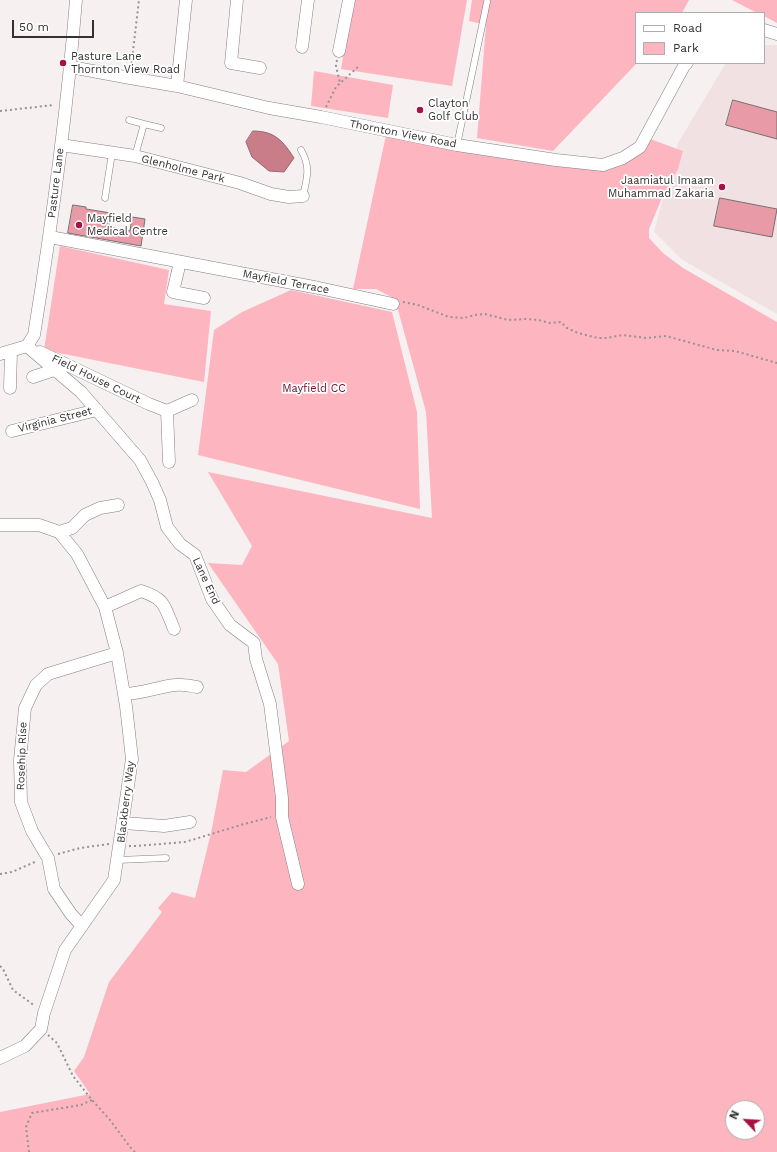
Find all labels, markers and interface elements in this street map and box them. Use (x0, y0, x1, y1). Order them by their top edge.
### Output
scale bar (14, 12, 96, 38)
legend (635, 12, 765, 64)
text: 50 m (19, 20, 49, 34)
text: Road (673, 21, 702, 35)
text: Park (673, 41, 699, 55)
place label: Pasture Lane Thornton View Road (71, 50, 180, 76)
marker: Pasture Lane Thornton View Road (58, 58, 68, 68)
place label: Clayton Golf Club (428, 97, 479, 123)
marker: Clayton Golf Club (415, 105, 425, 115)
street label: Thornton View Road (348, 117, 458, 151)
street label: Pasture Lane (45, 147, 67, 219)
street label: Glenholme Park (140, 152, 226, 186)
place label: Jaamiatul Imaam Muhammad Zakaria (608, 174, 714, 200)
marker: Jaamiatul Imaam Muhammad Zakaria (717, 182, 727, 192)
place label: Mayfield Medical Centre (87, 212, 168, 238)
marker: Mayfield Medical Centre (74, 220, 84, 230)
street label: Mayfield Terrace (242, 267, 330, 297)
street label: Field House Court (50, 352, 142, 406)
park label: Mayfield CC (282, 382, 346, 396)
street label: Virginia Street (17, 404, 93, 436)
street label: Lane End (189, 555, 223, 607)
street label: Rosehip Rise (14, 721, 30, 791)
street label: Blackberry Way (114, 760, 138, 844)
north arrow (725, 1100, 765, 1140)
text: N (727, 1109, 742, 1122)

